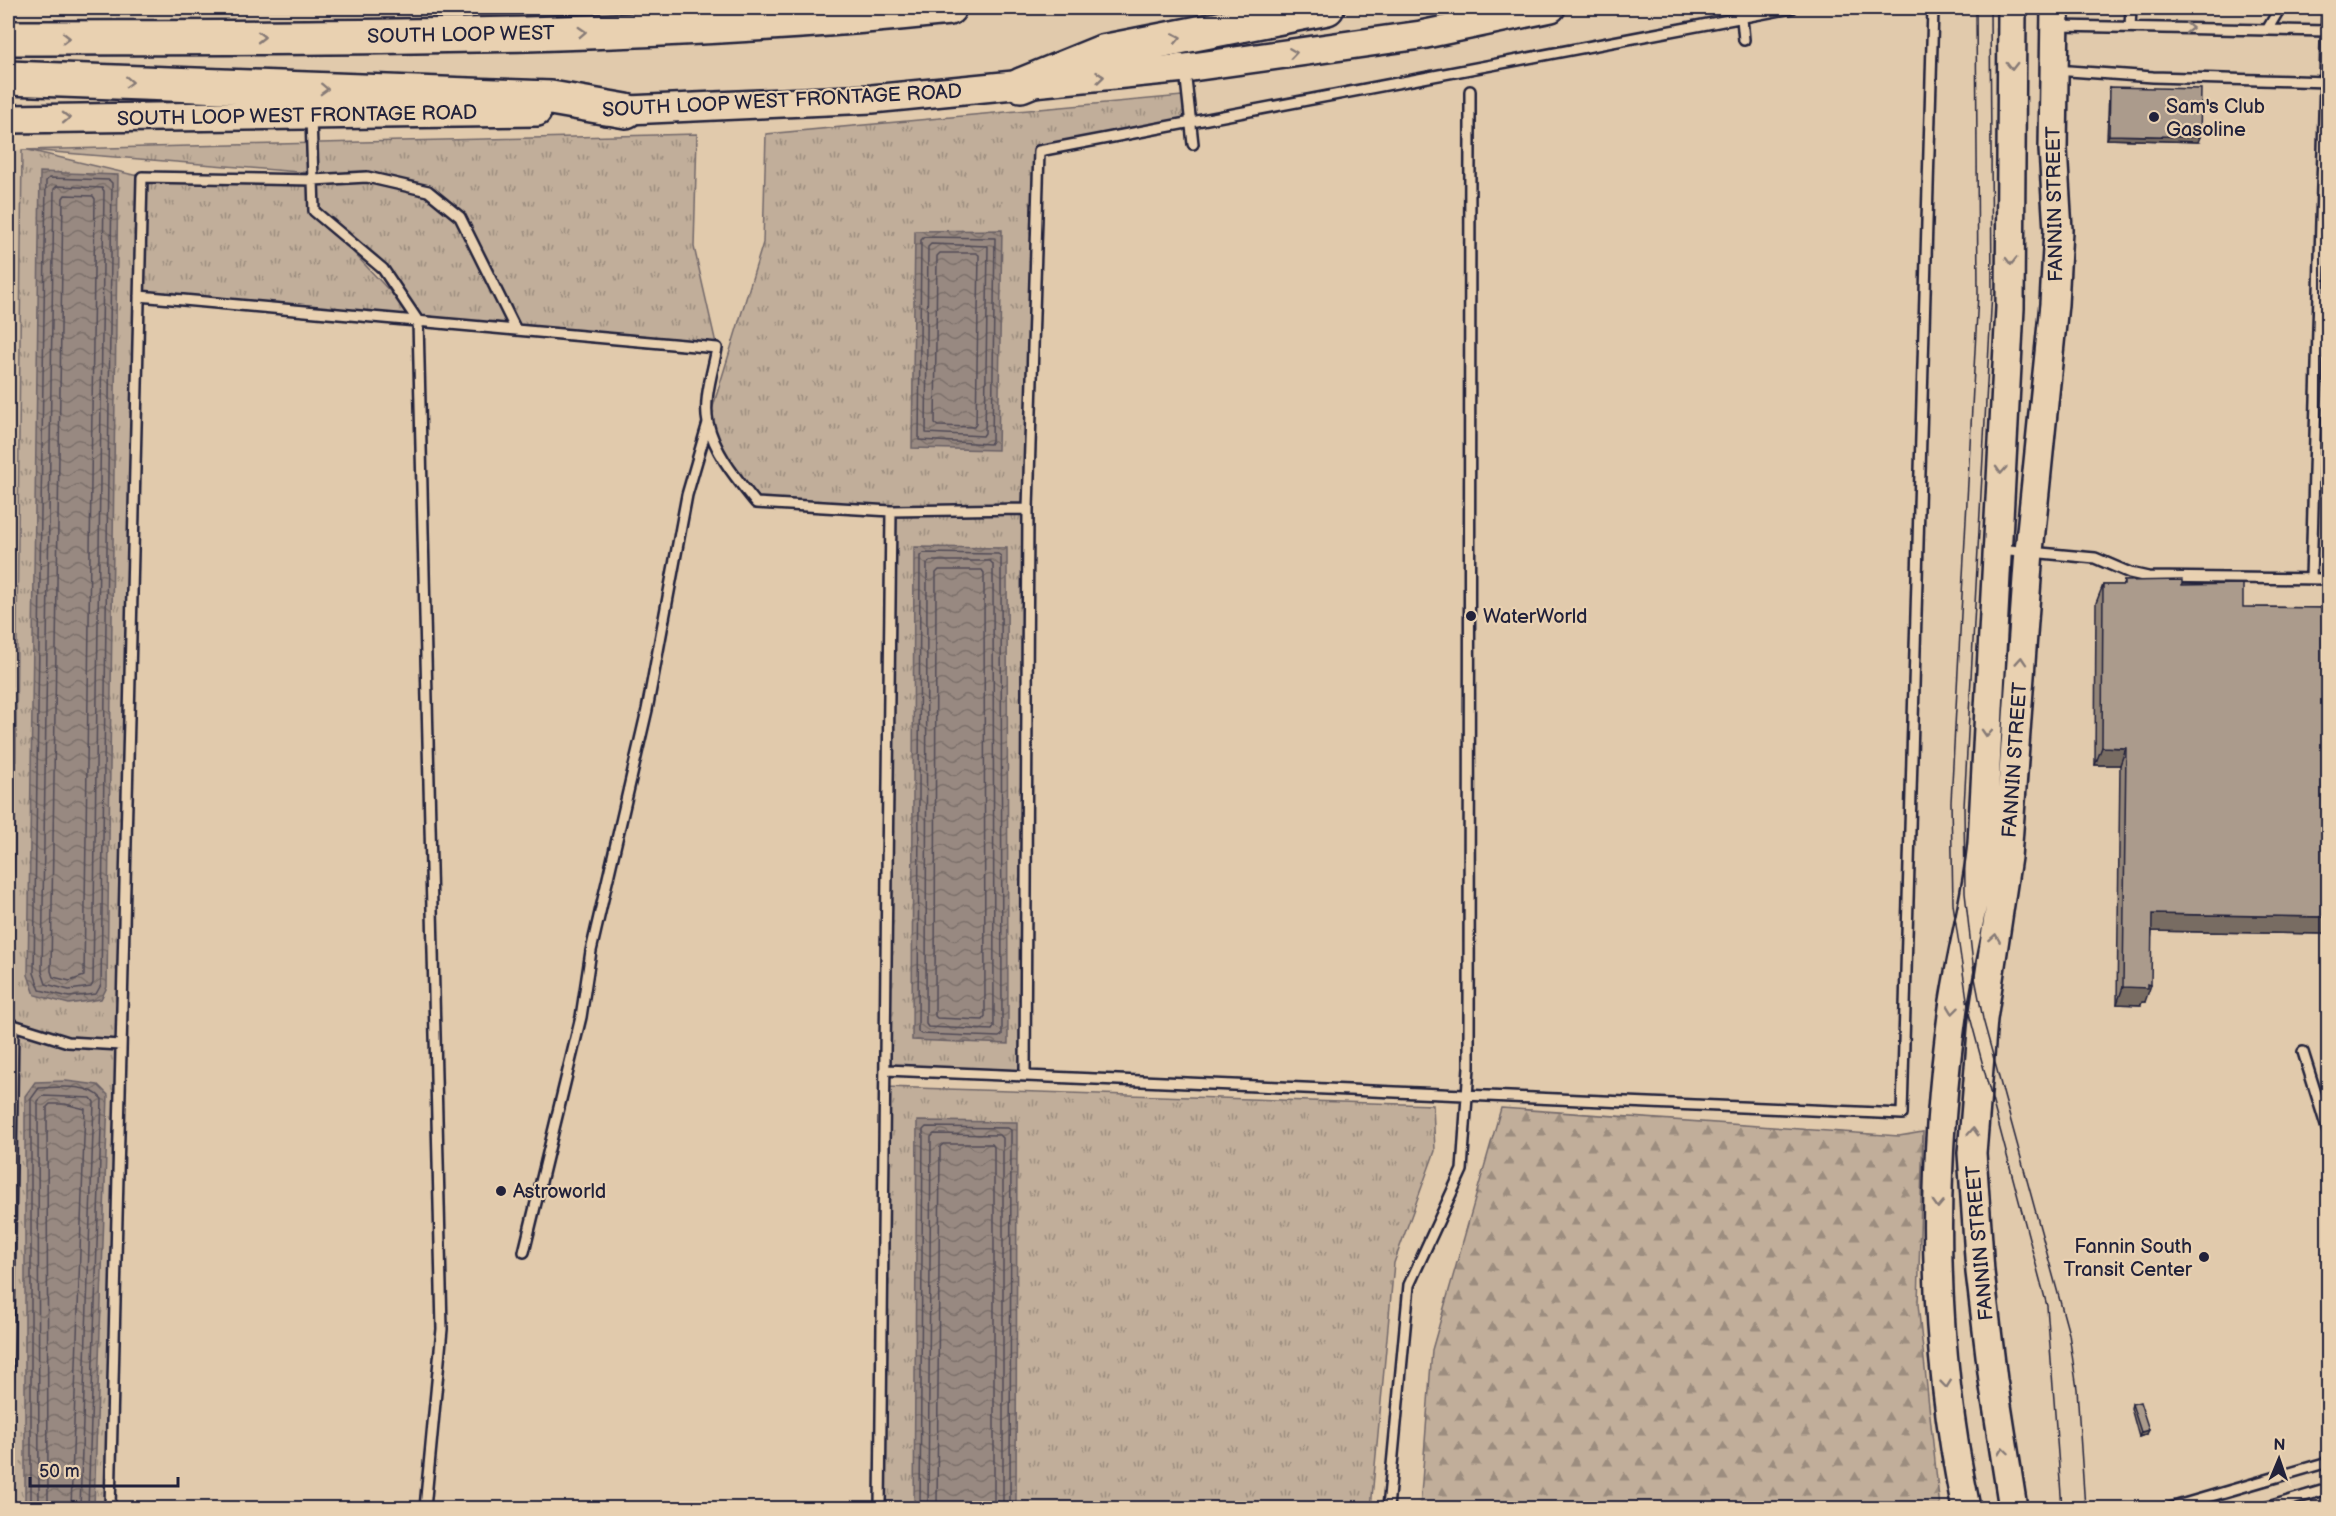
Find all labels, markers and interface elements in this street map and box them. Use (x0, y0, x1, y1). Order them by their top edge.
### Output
street label: SOUTH LOOP WEST (367, 21, 555, 49)
one-way arrow (2184, 22, 2193, 34)
one-way arrow (577, 25, 586, 38)
one-way arrow (256, 31, 265, 43)
one-way arrow (61, 32, 70, 44)
one-way arrow (1171, 32, 1181, 45)
one-way arrow (1289, 47, 1298, 60)
one-way arrow (2006, 61, 2018, 70)
one-way arrow (1095, 71, 1104, 84)
one-way arrow (124, 76, 133, 89)
street label: SOUTH LOOP WEST FRONTAGE ROAD (602, 80, 963, 122)
one-way arrow (319, 83, 328, 95)
place label: Sam's Club Gasoline (2166, 95, 2265, 142)
street label: SOUTH LOOP WEST FRONTAGE ROAD (117, 101, 477, 131)
marker: Sam's Club Gasoline (2147, 110, 2161, 124)
one-way arrow (61, 112, 70, 124)
street label: FANNIN STREET (2042, 126, 2068, 282)
one-way arrow (2005, 256, 2017, 265)
one-way arrow (1995, 466, 2008, 475)
place label: WaterWorld (1483, 605, 1588, 629)
marker: WaterWorld (1464, 609, 1478, 623)
one-way arrow (2015, 656, 2028, 665)
street label: FANNIN STREET (1998, 681, 2032, 839)
one-way arrow (1981, 729, 1994, 738)
one-way arrow (1988, 933, 2000, 943)
one-way arrow (1947, 1005, 1960, 1014)
one-way arrow (1966, 1127, 1979, 1136)
street label: FANNIN STREET (1961, 1164, 1999, 1322)
place label: Astroworld (513, 1180, 606, 1204)
marker: Astroworld (494, 1184, 508, 1198)
one-way arrow (1931, 1199, 1944, 1208)
place label: Fannin South Transit Center (2063, 1235, 2193, 1282)
marker: Fannin South Transit Center (2197, 1250, 2211, 1264)
one-way arrow (1939, 1379, 1952, 1389)
north arrow (2249, 1429, 2309, 1489)
text: N (2273, 1436, 2286, 1455)
one-way arrow (1997, 1446, 2009, 1456)
scale bar (30, 1450, 178, 1488)
text: 50 m (39, 1461, 80, 1482)

